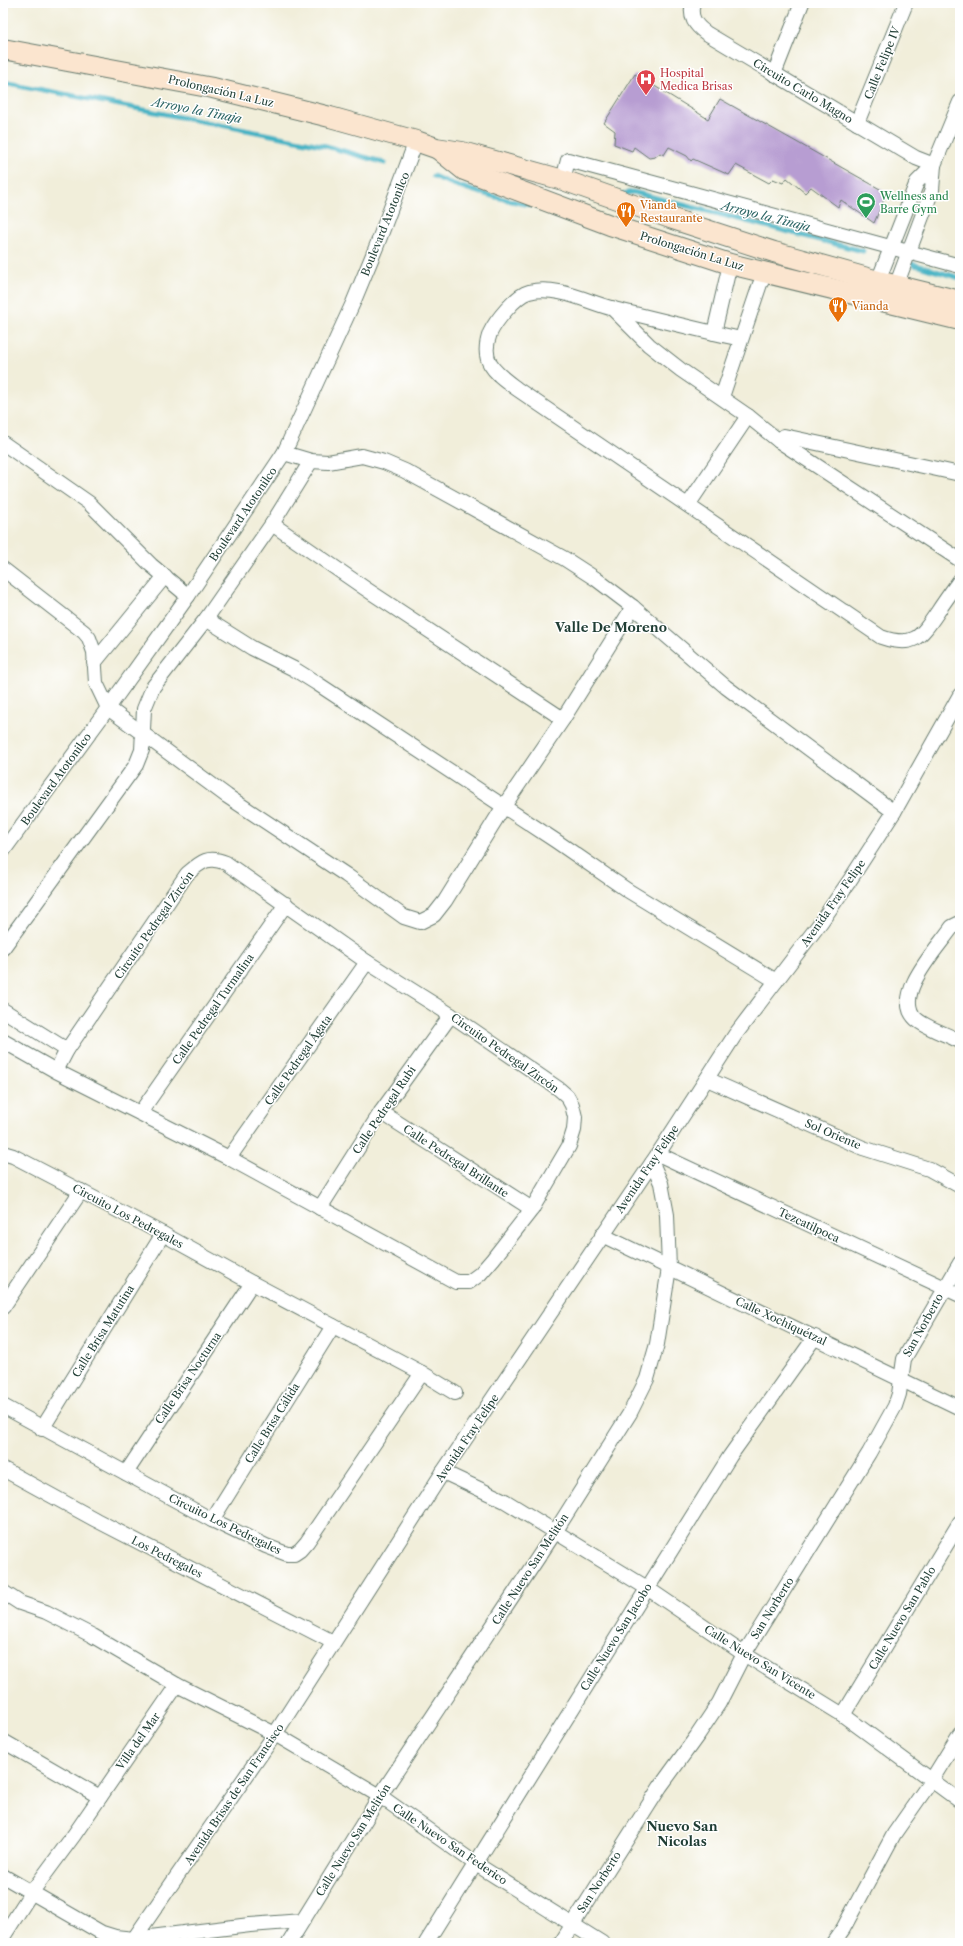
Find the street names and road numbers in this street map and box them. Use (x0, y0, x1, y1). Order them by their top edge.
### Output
street label: Calle Felipe IV (861, 24, 903, 101)
street label: Circuito Carlo Magno (751, 56, 856, 126)
street label: Prolongación La Luz (167, 72, 276, 110)
street label: Boulevard Atotonilco (358, 170, 412, 278)
street label: Prolongación La Luz (638, 228, 746, 274)
street label: Boulevard Atotonilco (206, 464, 280, 564)
street label: Boulevard Atotonilco (18, 730, 94, 828)
street label: Avenida Fray Felipe (797, 857, 868, 950)
street label: Circuito Pedregal Zircón (111, 868, 197, 982)
street label: Calle Pedregal Turmalina (169, 951, 257, 1067)
street label: Circuito Pedregal Zircón (448, 1010, 562, 1096)
street label: Calle Pedregal Ágata (262, 1012, 335, 1108)
street label: Calle Pedregal Rubí (349, 1063, 419, 1157)
street label: Sol Oriente (803, 1116, 863, 1152)
street label: Calle Pedregal Brillante (401, 1122, 511, 1200)
street label: Avenida Fray Felipe (612, 1122, 682, 1217)
street label: Circuito Los Pedregales (70, 1181, 186, 1251)
street label: Tezcatilpoca (776, 1205, 842, 1245)
street label: Calle Brisa Matutina (69, 1282, 137, 1380)
street label: San Norberto (900, 1291, 946, 1359)
street label: Calle Xochiquétzal (733, 1294, 829, 1349)
street label: Calle Brisa Nocturna (152, 1329, 224, 1427)
street label: Calle Brisa Cálida (242, 1380, 303, 1466)
street label: Avenida Fray Felipe (432, 1391, 502, 1486)
street label: Circuito Los Pedregales (167, 1491, 283, 1557)
street label: Calle Nuevo San Melitón (489, 1511, 571, 1627)
street label: Los Pedregales (129, 1533, 205, 1581)
street label: Calle Nuevo San Pablo (865, 1563, 939, 1672)
street label: San Norberto (747, 1574, 797, 1642)
street label: Calle Nuevo San Jacobo (577, 1580, 655, 1693)
street label: Calle Nuevo San Vicente (702, 1622, 818, 1702)
street label: Villa del Mar (112, 1709, 163, 1773)
street label: Avenida Brisas de San Francisco (181, 1720, 287, 1868)
street label: Calle Nuevo San Melitón (313, 1781, 393, 1899)
street label: Calle Nuevo San Federico (390, 1800, 510, 1888)
street label: San Norberto (574, 1848, 624, 1915)

